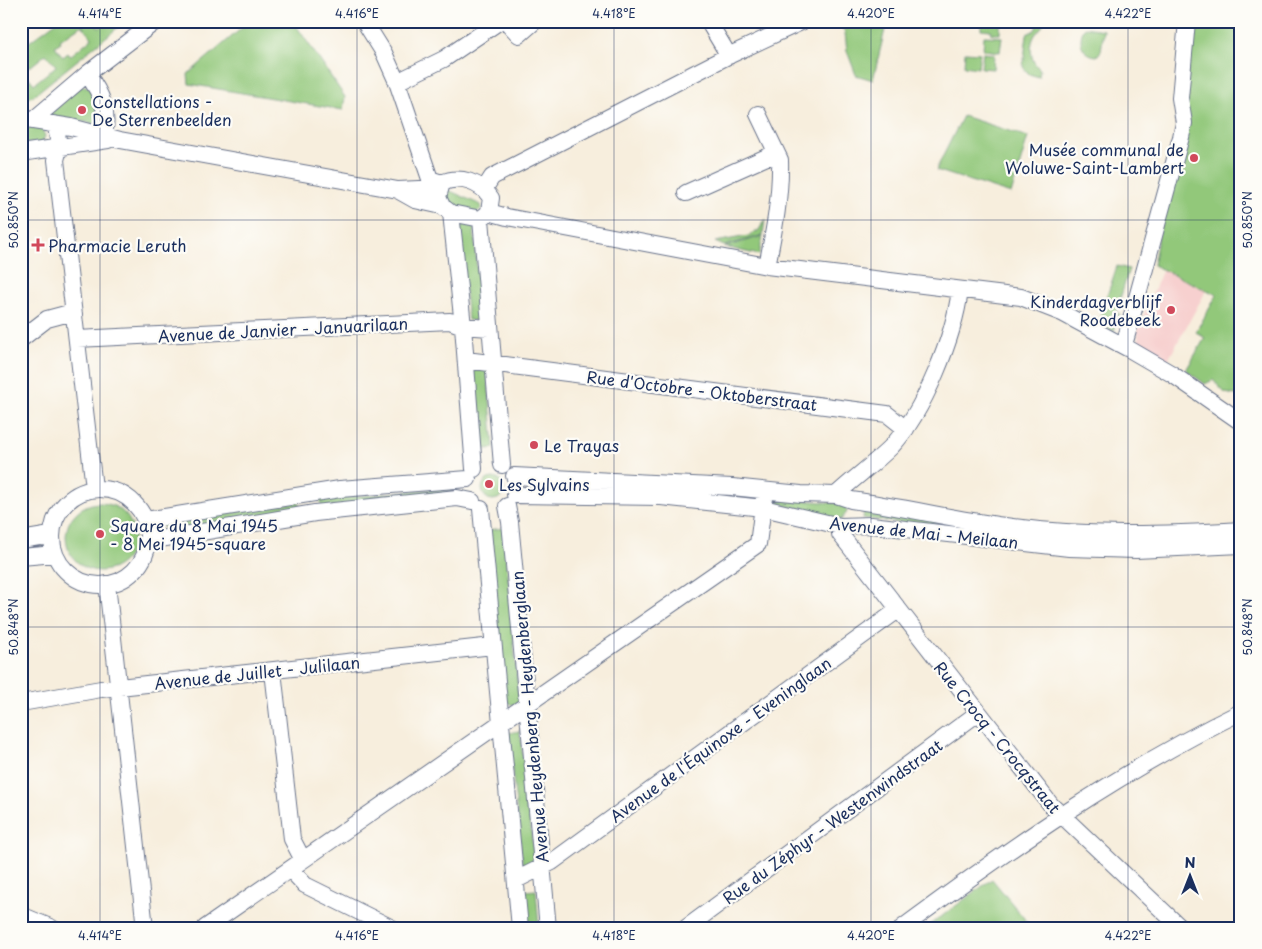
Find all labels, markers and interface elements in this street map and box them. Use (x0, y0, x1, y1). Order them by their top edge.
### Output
text: 4.414°E (78, 4, 122, 22)
text: 4.416°E (335, 4, 379, 22)
text: 4.418°E (592, 4, 636, 22)
text: 4.420°E (847, 4, 895, 22)
text: 4.422°E (1105, 4, 1151, 22)
place label: Constellations - De Sterrenbeelden (92, 89, 232, 131)
marker: Constellations - De Sterrenbeelden (76, 104, 88, 116)
place label: Musée communal de Woluwe-Saint-Lambert (1005, 137, 1184, 179)
marker: Musée communal de Woluwe-Saint-Lambert (1188, 152, 1200, 164)
text: 50.850°N (4, 191, 22, 249)
text: 50.850°N (1238, 191, 1256, 249)
place label: Pharmacie Leruth (48, 233, 187, 257)
marker: Pharmacie Leruth (32, 239, 44, 251)
place label: Kinderdagverblijf Roodebeek (1030, 289, 1162, 331)
marker: Kinderdagverblijf Roodebeek (1165, 304, 1177, 316)
street label: Avenue de Janvier - Januarilaan (157, 310, 409, 348)
street label: Rue d'Octobre - Oktoberstraat (585, 364, 819, 416)
place label: Le Trayas (544, 433, 619, 457)
marker: Le Trayas (528, 439, 540, 451)
place label: Les Sylvains (499, 472, 589, 496)
marker: Les Sylvains (483, 478, 495, 490)
street label: Avenue de Mai - Meilaan (828, 510, 1020, 554)
place label: Square du 8 Mai 1945 - 8 Mei 1945-square (110, 513, 278, 555)
marker: Square du 8 Mai 1945 - 8 Mei 1945-square (94, 528, 106, 540)
street label: Avenue Heydenberg - Heydenberglaan (504, 570, 554, 864)
text: 50.848°N (4, 598, 22, 656)
text: 50.848°N (1238, 598, 1256, 656)
street label: Avenue de Juillet - Julilaan (153, 649, 361, 695)
street label: Avenue de l'Équinoxe - Eveninglaan (604, 650, 836, 828)
street label: Rue Crocq - Crocqstraat (929, 656, 1067, 818)
street label: Rue du Zéphyr - Westenwindstraat (717, 733, 947, 909)
north arrow (1164, 852, 1214, 902)
text: N (1184, 852, 1196, 873)
text: 4.414°E (78, 926, 122, 944)
text: 4.416°E (335, 926, 379, 944)
text: 4.418°E (592, 926, 636, 944)
text: 4.420°E (847, 926, 895, 944)
text: 4.422°E (1105, 926, 1151, 944)

